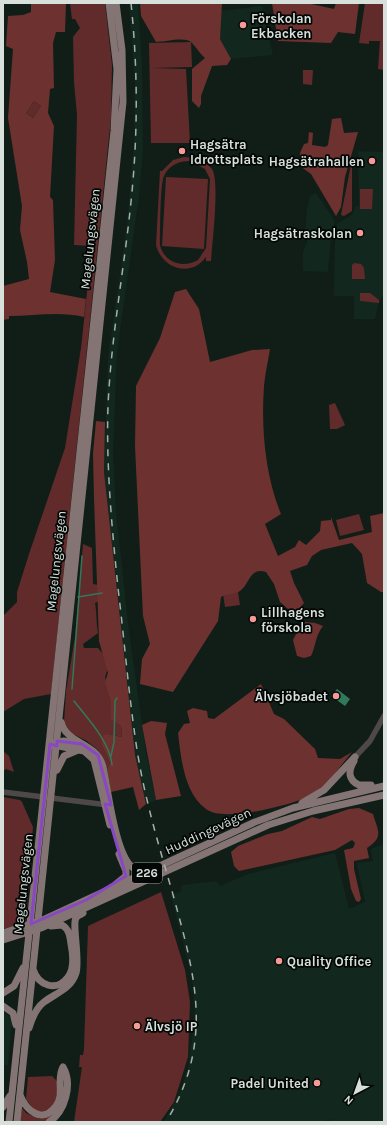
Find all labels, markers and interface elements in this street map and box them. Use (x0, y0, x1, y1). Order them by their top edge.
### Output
place label: Förskolan Ekbacken (251, 11, 312, 41)
marker: Förskolan Ekbacken (238, 20, 248, 30)
place label: Hagsätra Idrottsplats (190, 137, 263, 167)
marker: Hagsätra Idrottsplats (177, 146, 187, 156)
place label: Hagsätrahallen (269, 154, 364, 169)
marker: Hagsätrahallen (367, 156, 377, 166)
street label: Magelungsvägen (77, 188, 103, 290)
place label: Hagsätraskolan (254, 226, 352, 241)
marker: Hagsätraskolan (355, 228, 365, 238)
street label: Magelungsvägen (43, 510, 69, 612)
place label: Lillhagens förskola (261, 605, 325, 635)
marker: Lillhagens förskola (248, 614, 258, 624)
place label: Älvsjöbadet (255, 689, 328, 704)
marker: Älvsjöbadet (331, 691, 341, 701)
street label: Huddingevägen (163, 804, 253, 858)
street label: Magelungsvägen (10, 833, 36, 935)
road number: 226 (132, 863, 162, 883)
place label: Quality Office (287, 954, 371, 969)
marker: Quality Office (274, 956, 284, 966)
place label: Älvsjö IP (145, 1019, 198, 1034)
marker: Älvsjö IP (132, 1021, 142, 1031)
north arrow (335, 1073, 375, 1113)
place label: Padel United (230, 1076, 309, 1091)
marker: Padel United (312, 1078, 322, 1088)
text: N (342, 1093, 356, 1108)

